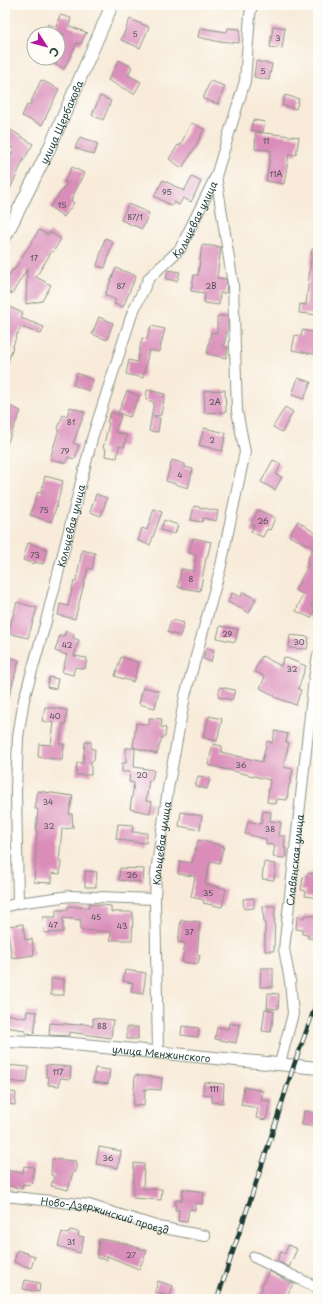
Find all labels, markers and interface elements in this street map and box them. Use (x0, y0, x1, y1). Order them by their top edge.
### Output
north arrow (26, 26, 66, 66)
house number: 5 (132, 28, 138, 40)
house number: 3 (275, 32, 281, 44)
text: С (45, 44, 64, 61)
house number: 5 (260, 65, 266, 77)
street label: улица Щербакова (35, 77, 86, 166)
house number: 11 (263, 135, 269, 147)
house number: 11А (270, 168, 282, 180)
street label: Кольцевая улица (168, 177, 220, 261)
house number: 95 (162, 186, 172, 198)
house number: 15 (58, 199, 66, 211)
house number: 87/1 (127, 211, 143, 223)
house number: 17 (30, 252, 39, 264)
house number: 87 (116, 280, 126, 292)
house number: 2В (206, 280, 216, 292)
house number: 2А (209, 396, 221, 408)
house number: 81 (67, 416, 76, 428)
house number: 2 (209, 434, 215, 446)
house number: 79 (60, 445, 70, 457)
house number: 4 (177, 469, 183, 481)
street label: Кольцевая улица (52, 482, 88, 568)
house number: 75 (39, 504, 49, 516)
house number: 26 (258, 515, 269, 527)
house number: 73 (30, 549, 40, 561)
house number: 8 (189, 573, 194, 585)
house number: 29 (222, 628, 232, 640)
house number: 30 (293, 636, 305, 648)
house number: 42 (62, 639, 73, 651)
house number: 32 (287, 663, 298, 675)
house number: 40 (49, 710, 61, 722)
house number: 36 (236, 759, 247, 771)
house number: 20 (136, 769, 148, 781)
house number: 34 (43, 796, 53, 808)
street label: Кольцевая улица (148, 800, 174, 886)
street label: Славянская улица (281, 813, 307, 907)
house number: 32 (44, 820, 55, 832)
house number: 38 (265, 823, 275, 835)
house number: 26 (127, 869, 138, 881)
house number: 35 (203, 887, 213, 899)
house number: 45 (91, 911, 101, 923)
house number: 47 (48, 919, 58, 931)
house number: 43 (117, 920, 127, 932)
house number: 37 (184, 926, 194, 938)
house number: 88 (97, 1020, 107, 1032)
street label: улица Менжинского (112, 1040, 212, 1065)
house number: 117 (52, 1066, 64, 1078)
house number: 111 (209, 1083, 219, 1095)
house number: 36 (103, 1152, 114, 1164)
street label: Ново-Дзержинский проезд (40, 1192, 171, 1236)
house number: 31 (67, 1236, 75, 1248)
house number: 27 (126, 1249, 136, 1261)

